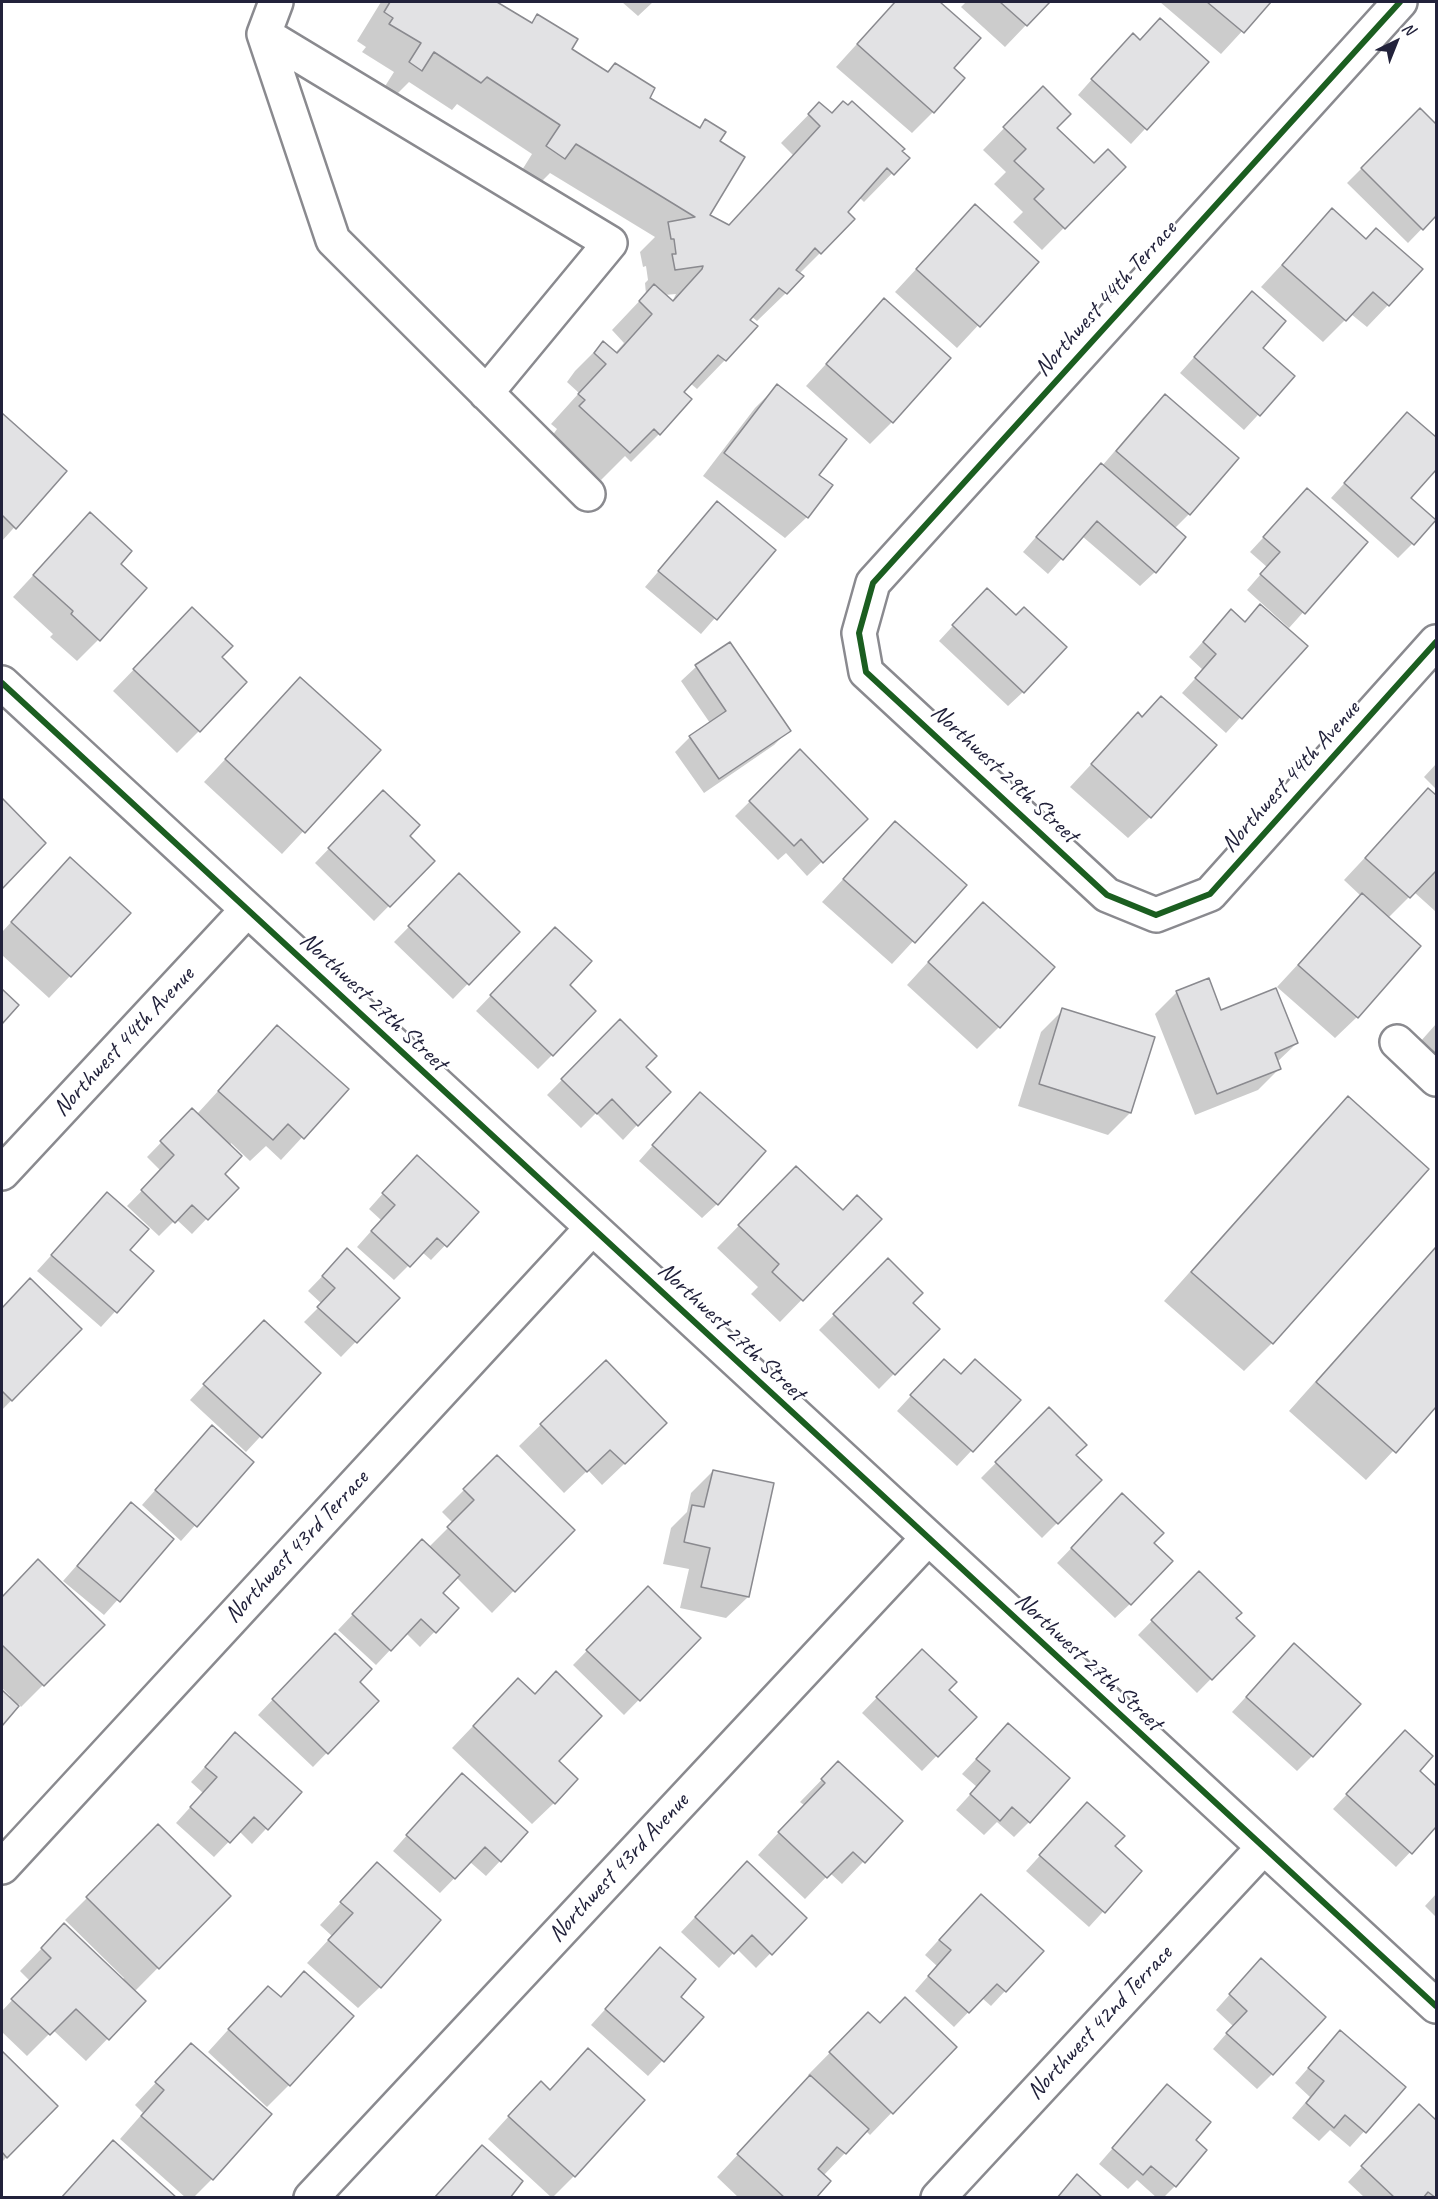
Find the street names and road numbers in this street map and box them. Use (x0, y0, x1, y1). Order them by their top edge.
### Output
street label: Northwest 44th Terrace (1029, 215, 1183, 383)
street label: Northwest 44th Avenue (1215, 695, 1367, 859)
street label: Northwest 29th Street (924, 698, 1084, 850)
street label: Northwest 27th Street (293, 926, 453, 1078)
street label: Northwest 44th Avenue (47, 961, 201, 1123)
street label: Northwest 27th Street (651, 1256, 811, 1408)
street label: Northwest 43rd Terrace (219, 1465, 375, 1629)
street label: Northwest 27th Street (1008, 1586, 1168, 1738)
street label: Northwest 43rd Avenue (543, 1788, 695, 1948)
street label: Northwest 42nd Terrace (1021, 1940, 1179, 2106)

